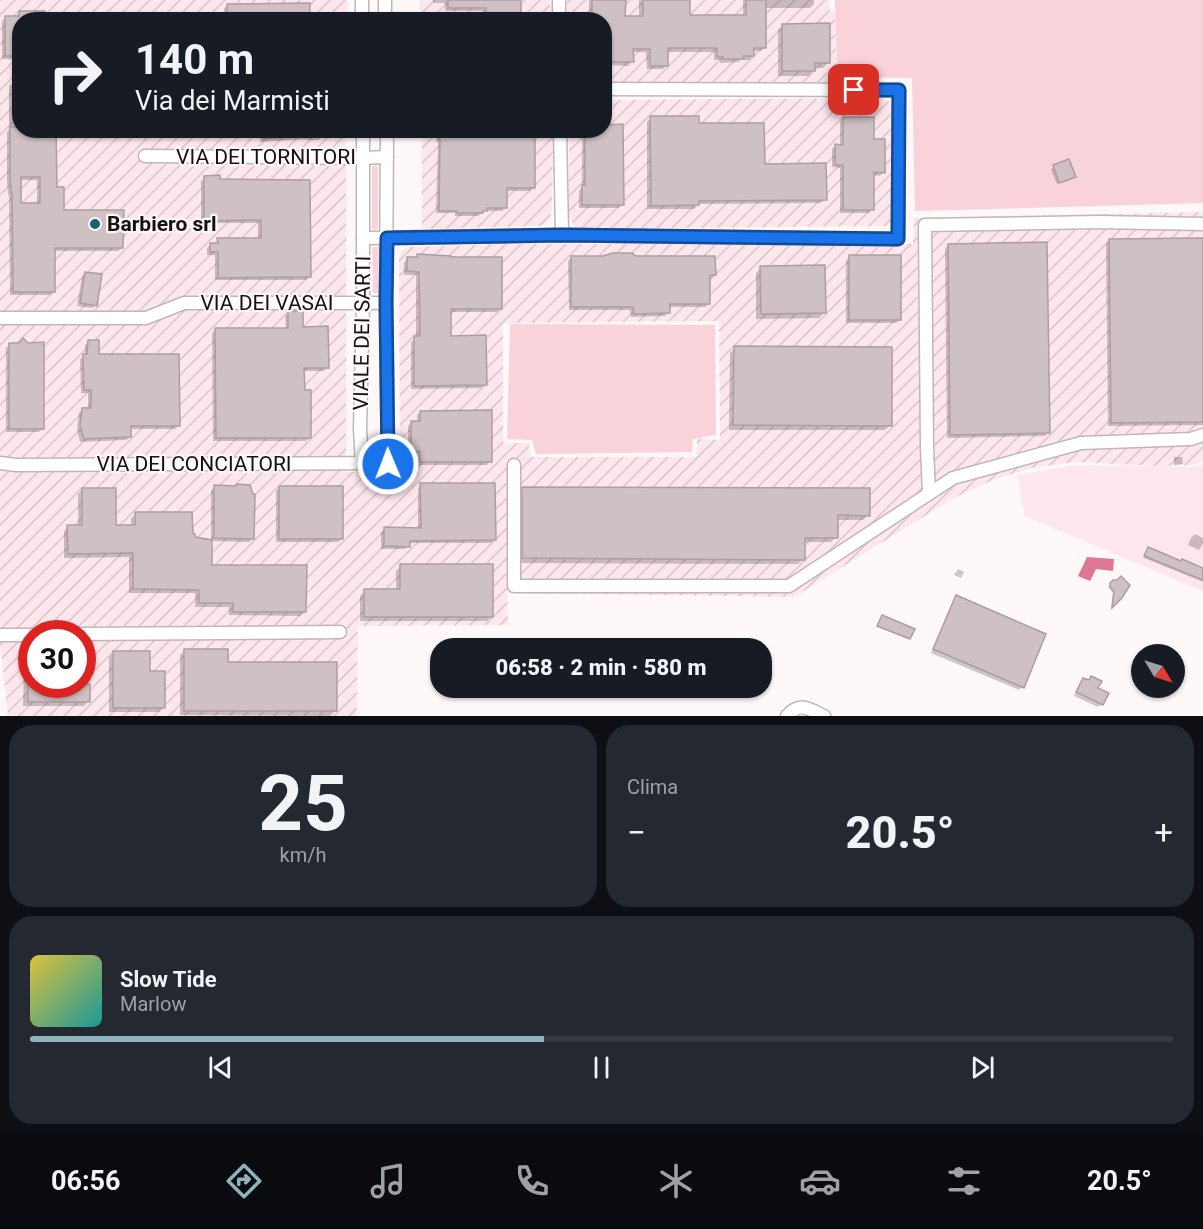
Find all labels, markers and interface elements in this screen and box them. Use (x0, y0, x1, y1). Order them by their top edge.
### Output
text: 140 m (135, 35, 254, 84)
icon: right (36, 36, 114, 114)
pin (828, 64, 879, 115)
icon: arrive (837, 73, 870, 106)
text: Via dei Marmisti (135, 85, 330, 117)
street label: VIA DEI TORNITORI (176, 145, 356, 169)
place label: Barbiero srl (107, 212, 217, 236)
marker: Barbiero srl (88, 217, 102, 231)
street label: VIALE DEI SARTI (349, 256, 375, 410)
street label: VIA DEI VASAI (201, 291, 334, 315)
position arrow (356, 432, 420, 496)
street label: VIA DEI CONCIATORI (96, 452, 292, 476)
speed limit sign: 30 (18, 620, 96, 698)
north arrow (1131, 644, 1185, 698)
map controls (1131, 644, 1185, 698)
text: 06:58 · 2 min · 580 m (496, 655, 706, 680)
text: 25 (258, 758, 348, 849)
text: Clima (627, 775, 678, 799)
text: 20.5° (846, 806, 955, 859)
text: − (627, 813, 646, 852)
text: + (1154, 813, 1173, 852)
text: km/h (280, 843, 326, 867)
text: Slow Tide (120, 967, 217, 992)
text: Marlow (120, 992, 186, 1016)
icon: previous (204, 1051, 237, 1084)
icon: pause (585, 1051, 618, 1084)
icon: next (966, 1051, 999, 1084)
icon: directions (223, 1160, 265, 1202)
icon: music (367, 1160, 409, 1202)
icon: phone (511, 1160, 553, 1202)
icon: climate (655, 1160, 697, 1202)
icon: car (799, 1160, 841, 1202)
icon: filters (943, 1160, 985, 1202)
text: 06:56 (51, 1165, 121, 1197)
text: 20.5° (1087, 1165, 1152, 1197)

